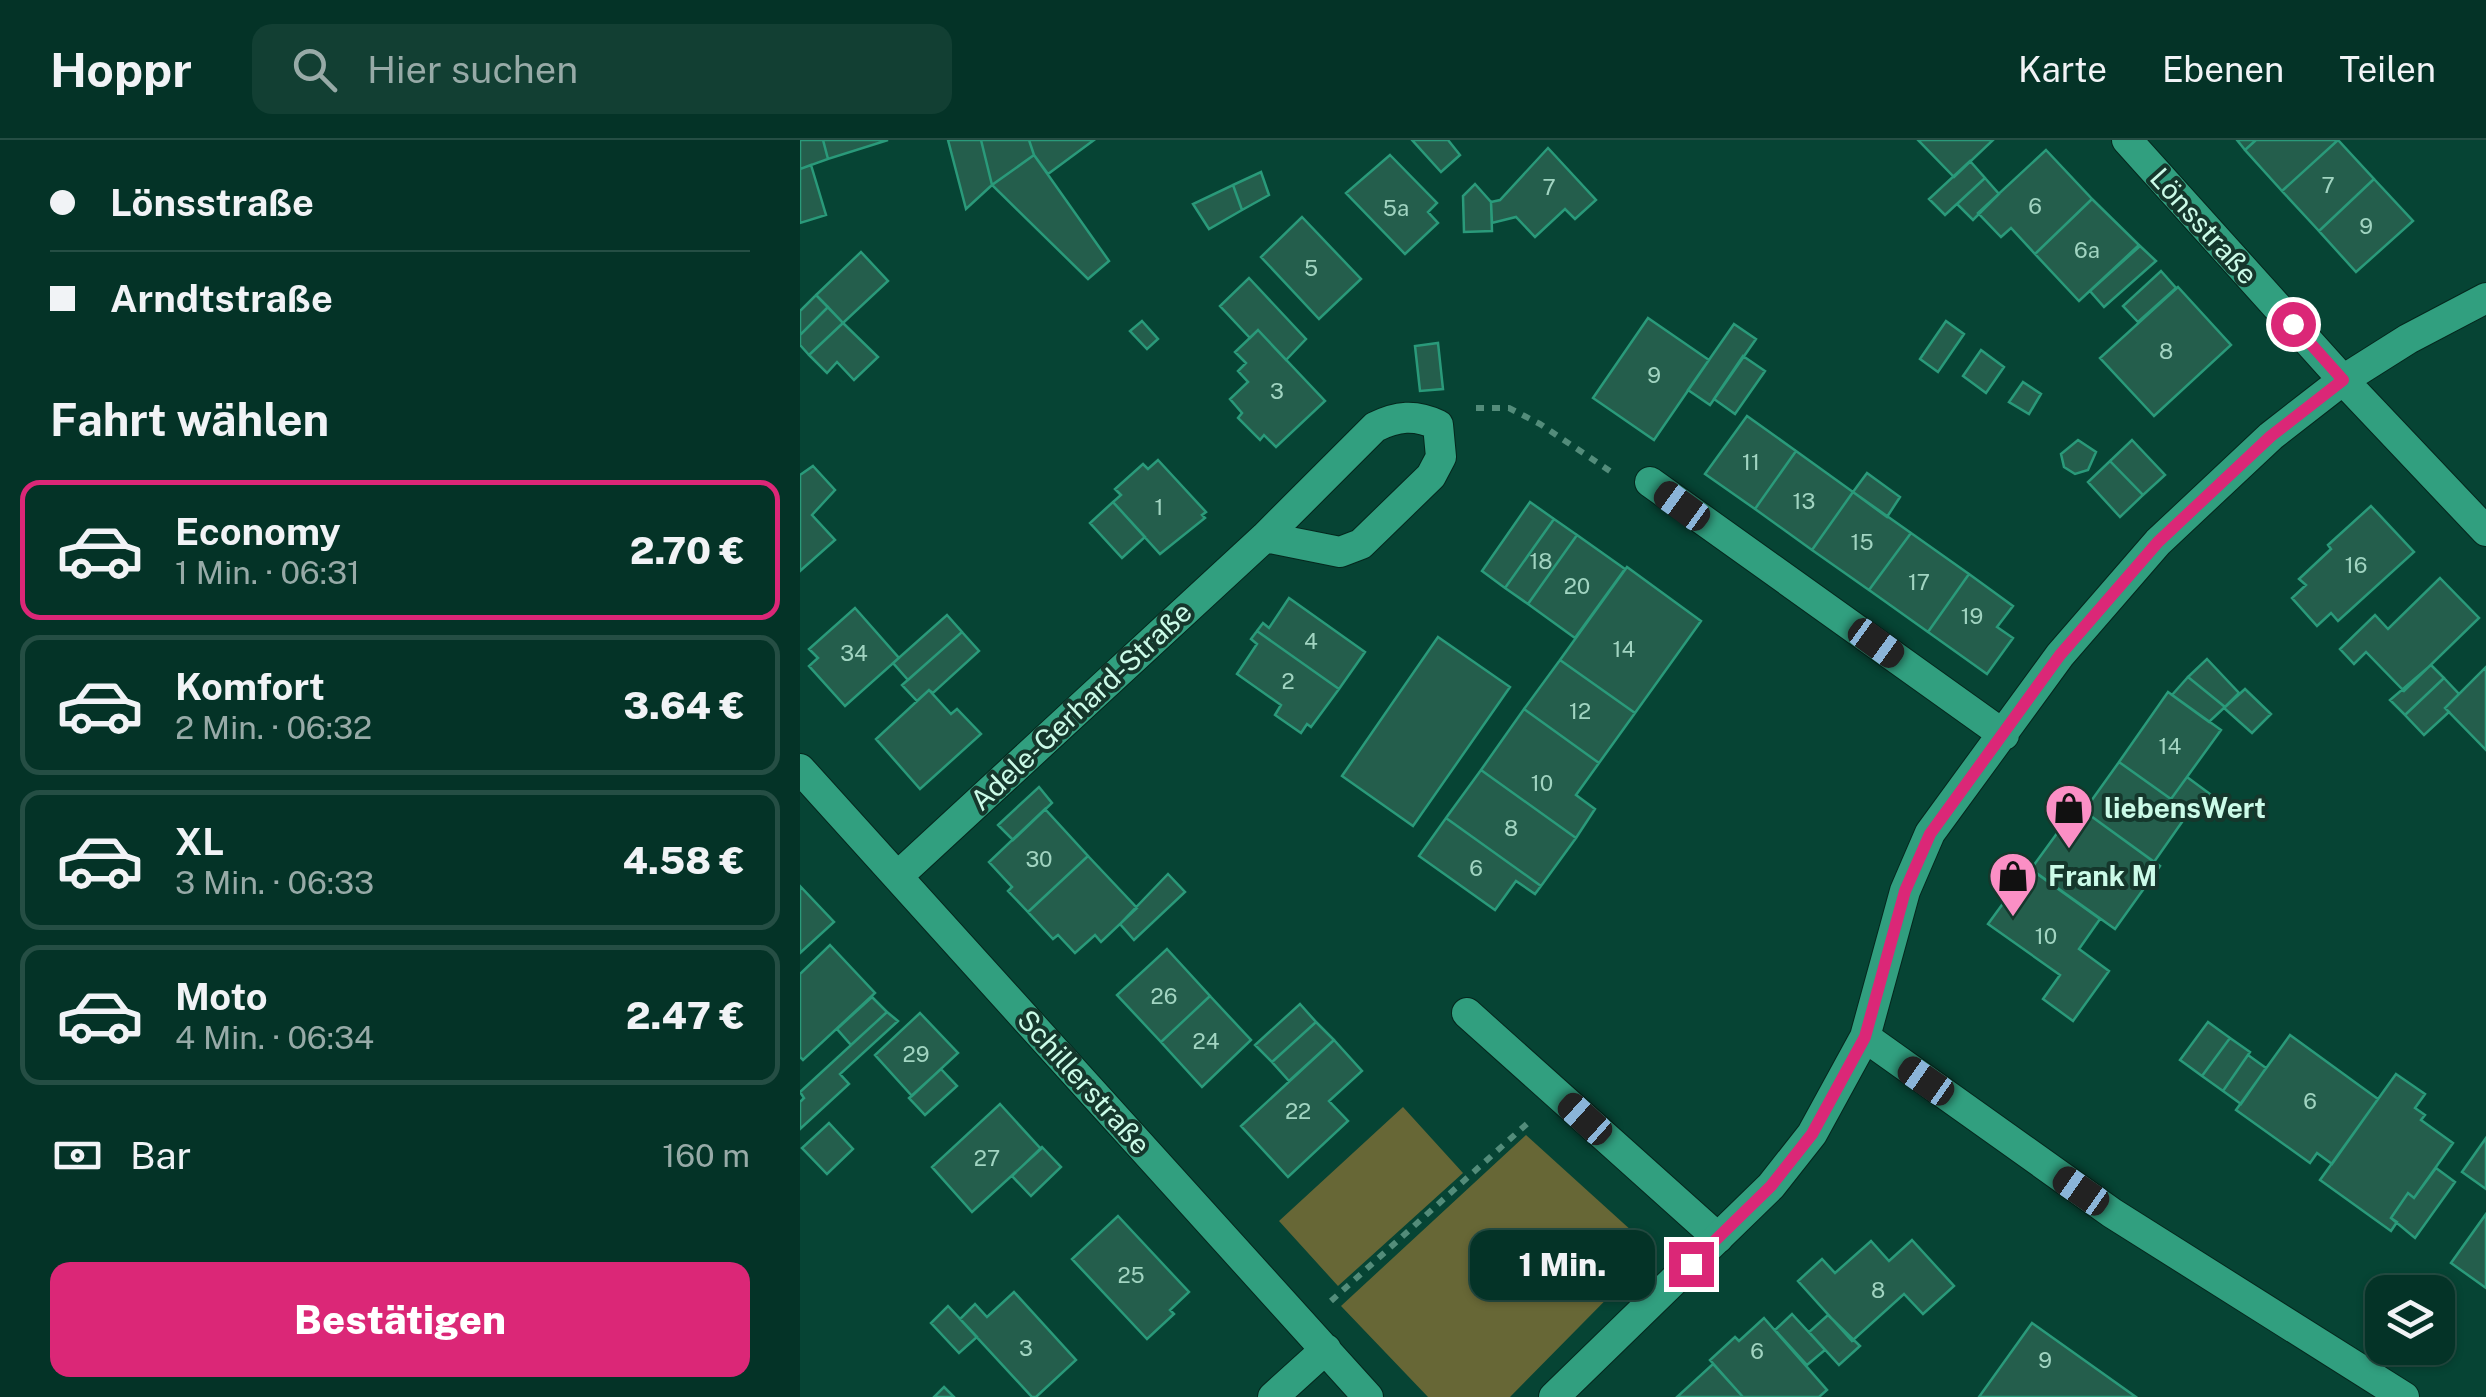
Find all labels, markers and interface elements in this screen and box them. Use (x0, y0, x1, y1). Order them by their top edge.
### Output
search box (252, 24, 952, 114)
text: Hoppr (50, 41, 192, 98)
icon: search (287, 42, 342, 97)
text: Hier suchen (367, 47, 578, 92)
text: Karte (2018, 49, 2107, 90)
text: Ebenen (2162, 49, 2284, 90)
text: Teilen (2339, 49, 2436, 90)
street label: Lönsstraße (2144, 161, 2265, 290)
house number: 7 (2321, 172, 2335, 198)
house number: 7 (1542, 174, 1556, 200)
text: Lönsstraße (110, 180, 314, 225)
house number: 6 (2028, 193, 2042, 219)
house number: 5a (1383, 195, 1409, 221)
house number: 9 (2359, 213, 2373, 239)
house number: 6a (2074, 237, 2100, 263)
house number: 5 (1304, 255, 1318, 281)
text: Arndtstraße (110, 276, 333, 321)
route start (2271, 302, 2316, 347)
house number: 8 (2159, 338, 2173, 364)
house number: 9 (1647, 362, 1661, 388)
house number: 3 (1270, 378, 1284, 404)
text: Fahrt wählen (50, 393, 329, 446)
house number: 11 (1742, 449, 1760, 475)
car (1649, 476, 1715, 536)
house number: 13 (1793, 488, 1815, 514)
house number: 1 (1155, 494, 1163, 520)
icon: car (55, 505, 145, 595)
text: Economy (175, 509, 341, 554)
text: 2.70 € (630, 528, 745, 573)
house number: 15 (1850, 529, 1874, 555)
house number: 18 (1529, 548, 1553, 574)
house number: 16 (2345, 552, 2367, 578)
text: 1 Min. · 06:31 (175, 554, 360, 591)
house number: 17 (1908, 569, 1930, 595)
house number: 20 (1564, 573, 1590, 599)
street label: Adele-Gerhard-Straße (963, 595, 1198, 817)
house number: 19 (1961, 603, 1983, 629)
car (1843, 613, 1909, 673)
house number: 4 (1304, 628, 1318, 654)
house number: 14 (1613, 636, 1636, 662)
house number: 34 (840, 640, 868, 666)
icon: car (55, 660, 145, 750)
text: Komfort (175, 664, 325, 709)
house number: 2 (1281, 668, 1295, 694)
text: 3.64 € (623, 683, 745, 728)
house number: 12 (1569, 698, 1591, 724)
text: 2 Min. · 06:32 (175, 709, 372, 746)
house number: 14 (2159, 733, 2182, 759)
house number: 10 (1531, 770, 1553, 796)
shop icon: liebensWert (2043, 782, 2095, 850)
place label: liebensWert (2104, 791, 2266, 824)
icon: car (55, 815, 145, 905)
house number: 8 (1504, 815, 1518, 841)
text: XL (175, 819, 224, 864)
text: 4.58 € (622, 838, 745, 883)
house number: 30 (1025, 846, 1053, 872)
shop icon: Frank M (1987, 850, 2039, 918)
house number: 6 (1469, 855, 1483, 881)
place label: Frank M (2048, 859, 2157, 892)
text: 3 Min. · 06:33 (175, 864, 374, 901)
house number: 10 (2035, 923, 2057, 949)
icon: car (55, 970, 145, 1060)
text: Moto (175, 974, 268, 1019)
house number: 26 (1151, 983, 1177, 1009)
text: 2.47 € (626, 993, 745, 1038)
street label: Schillerstraße (1011, 1003, 1158, 1161)
text: 4 Min. · 06:34 (175, 1019, 374, 1056)
house number: 24 (1193, 1028, 1220, 1054)
house number: 29 (903, 1041, 929, 1067)
car (1893, 1052, 1959, 1110)
car (1553, 1088, 1617, 1150)
house number: 6 (2303, 1088, 2317, 1114)
house number: 22 (1285, 1098, 1311, 1124)
icon: cash (50, 1128, 105, 1183)
text: Bar (130, 1133, 191, 1178)
text: 160 m (662, 1137, 750, 1174)
house number: 27 (974, 1145, 1000, 1171)
car (2048, 1162, 2114, 1220)
callout: 1 Min. (1471, 1229, 1656, 1299)
route end (1669, 1242, 1714, 1287)
text: 1 Min. (1518, 1246, 1607, 1283)
button: Bestätigen (50, 1262, 750, 1377)
house number: 25 (1117, 1262, 1145, 1288)
map controls (2365, 1275, 2455, 1365)
button: layers (2365, 1275, 2455, 1365)
house number: 8 (1871, 1277, 1885, 1303)
house number: 3 (1019, 1335, 1033, 1361)
house number: 6 (1750, 1338, 1764, 1364)
house number: 9 (2038, 1347, 2052, 1373)

